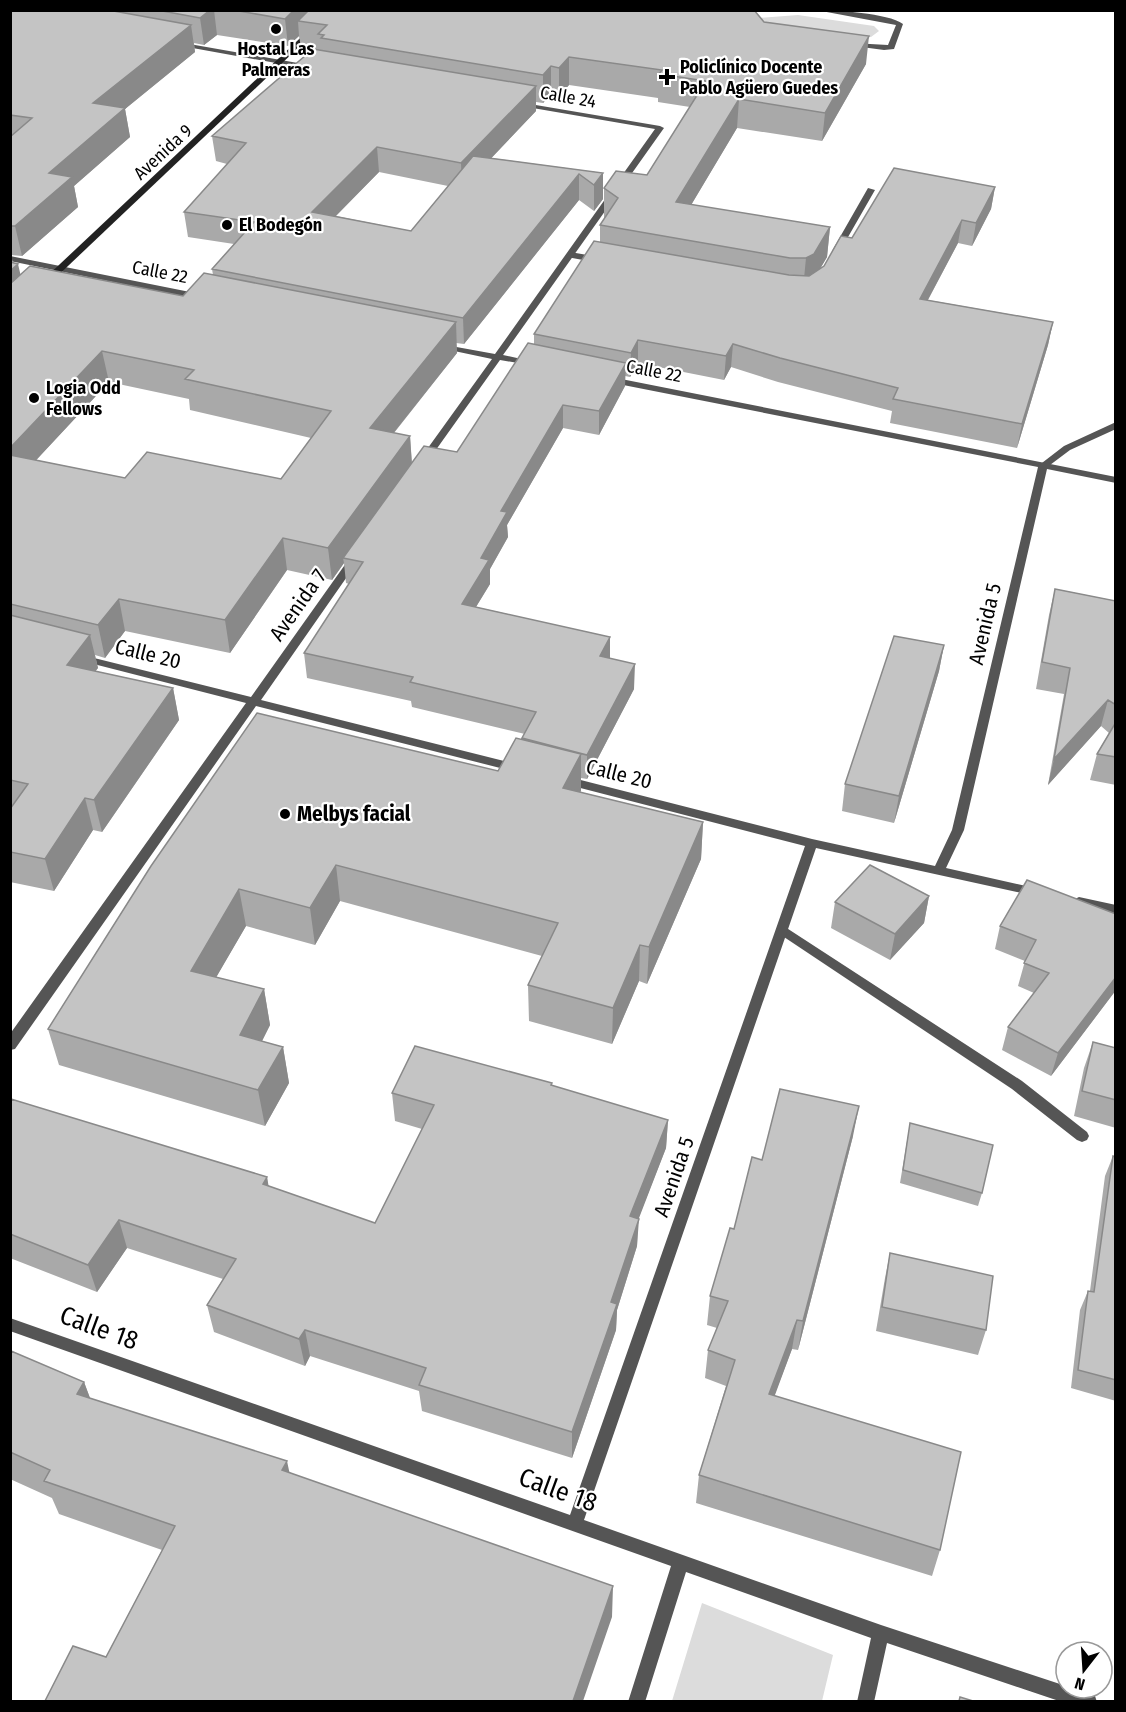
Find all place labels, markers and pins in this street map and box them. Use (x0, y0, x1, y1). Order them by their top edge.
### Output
marker: Hostal Las Palmeras (269, 22, 283, 36)
place label: Hostal Las Palmeras (238, 38, 315, 81)
place label: Policlínico Docente Pablo Agüero Guedes (680, 56, 838, 99)
marker: Policlínico Docente Pablo Agüero Guedes (658, 68, 676, 86)
place label: El Bodegón (239, 214, 322, 236)
marker: El Bodegón (220, 218, 234, 232)
place label: Logia Odd Fellows (46, 377, 121, 420)
marker: Logia Odd Fellows (27, 391, 41, 405)
place label: Melbys facial (297, 801, 411, 827)
marker: Melbys facial (278, 807, 292, 821)

